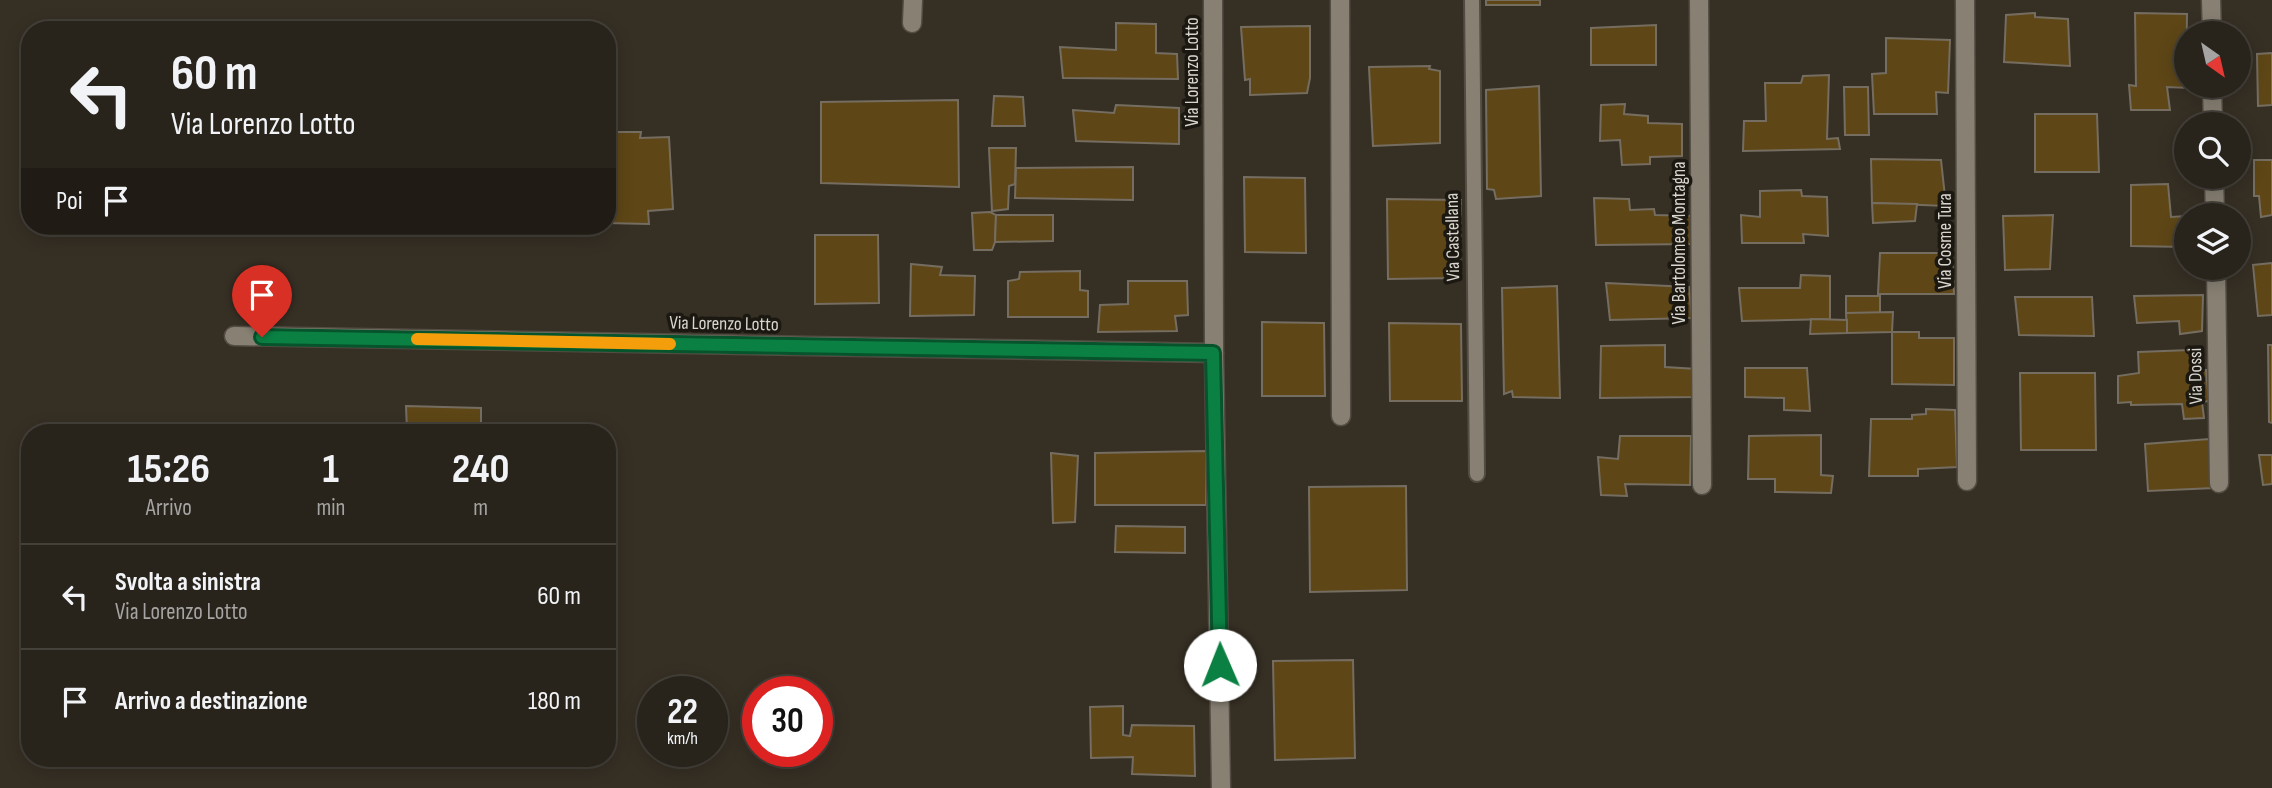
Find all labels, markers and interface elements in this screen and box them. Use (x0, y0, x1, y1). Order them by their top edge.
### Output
street label: Via Lorenzo Lotto (1181, 17, 1204, 127)
north arrow (2174, 21, 2250, 98)
map controls (2174, 21, 2251, 280)
text: 60 m (171, 45, 258, 104)
icon: left (56, 49, 147, 140)
text: Via Lorenzo Lotto (171, 105, 355, 144)
button: search (2174, 112, 2251, 189)
street label: Via Bartolomeo Montagna (1668, 161, 1691, 325)
icon: arrive (97, 182, 135, 220)
text: Poi (56, 186, 83, 217)
street label: Via Castellana (1441, 193, 1465, 281)
street label: Via Cosme Tura (1934, 193, 1957, 289)
button: layers (2174, 203, 2251, 280)
pin (232, 265, 292, 337)
icon: arrive (243, 276, 281, 314)
street label: Via Lorenzo Lotto (669, 312, 779, 336)
street label: Via Dossi (2184, 347, 2208, 405)
text: 15:26 (127, 444, 210, 495)
text: 1 (323, 444, 339, 495)
text: 240 (452, 444, 510, 495)
text: Arrivo (146, 494, 192, 522)
text: min (316, 494, 345, 522)
text: m (473, 494, 488, 522)
text: Svolta a sinistra (115, 567, 261, 598)
icon: left (56, 578, 94, 616)
text: 60 m (537, 581, 581, 612)
text: Via Lorenzo Lotto (115, 598, 248, 626)
position arrow (1183, 628, 1257, 702)
speed limit sign: 30 (742, 676, 833, 767)
icon: arrive (56, 683, 94, 721)
text: Arrivo a destinazione (115, 686, 308, 717)
text: 180 m (528, 686, 581, 717)
text: 22 (667, 691, 698, 734)
text: km/h (667, 728, 698, 749)

